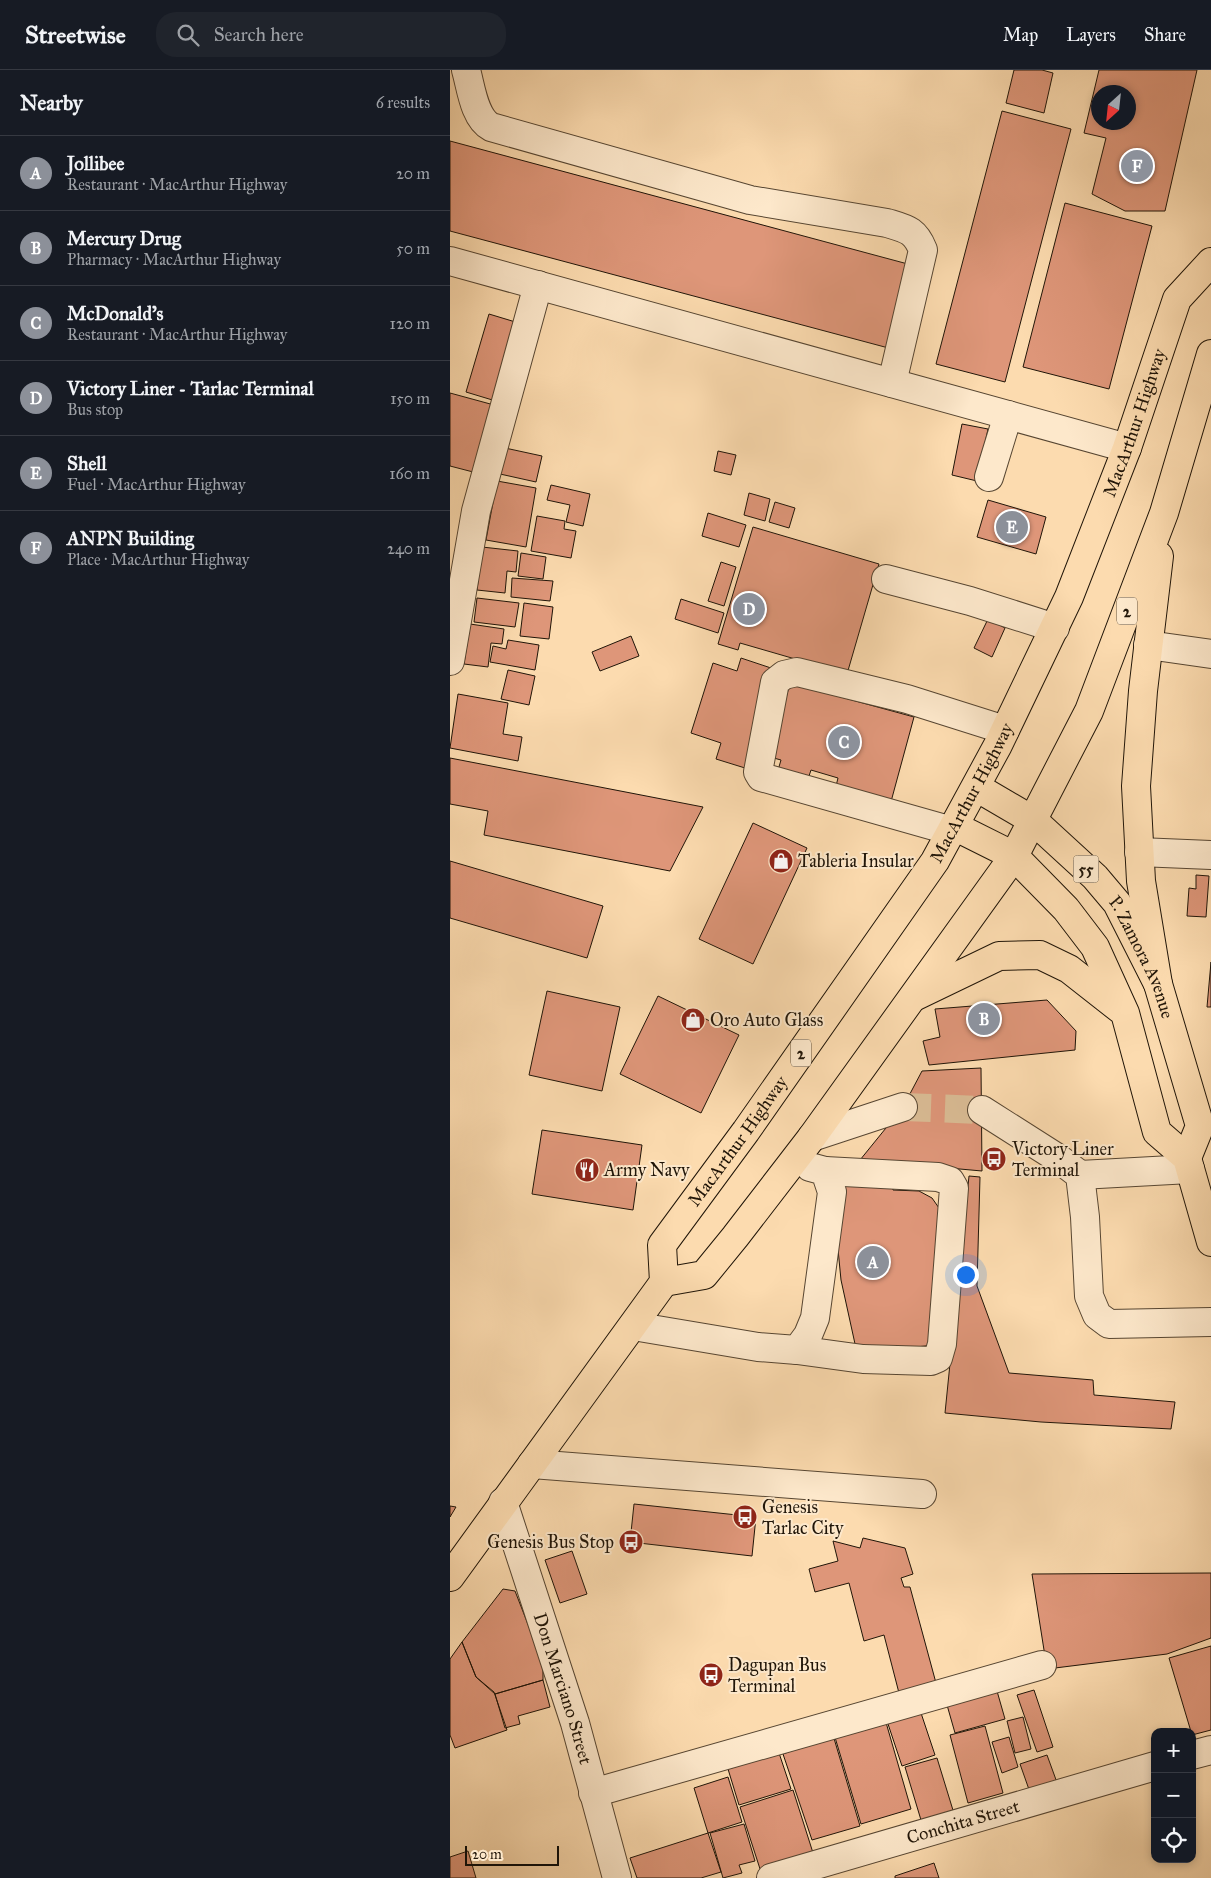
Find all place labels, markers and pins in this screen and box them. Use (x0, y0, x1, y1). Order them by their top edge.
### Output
pin: F (1121, 147, 1153, 185)
pin: E (996, 508, 1028, 546)
pin: D (733, 590, 765, 628)
pin: C (828, 723, 860, 761)
shop icon: Tableria Insular (768, 848, 794, 874)
place label: Tableria Insular (798, 850, 914, 872)
pin: B (968, 1000, 1000, 1038)
shop icon: Oro Auto Glass (680, 1007, 706, 1033)
place label: Oro Auto Glass (710, 1009, 823, 1031)
place label: Victory Liner Terminal (1011, 1138, 1114, 1181)
bus stop icon: Victory Liner Terminal (981, 1146, 1007, 1172)
restaurant icon: Army Navy (574, 1157, 600, 1183)
place label: Army Navy (603, 1159, 690, 1181)
pin: A (857, 1243, 889, 1281)
place label: Genesis Tarlac City (762, 1496, 844, 1539)
bus stop icon: Genesis Tarlac City (732, 1504, 758, 1530)
bus stop icon: Genesis Bus Stop (618, 1529, 644, 1555)
place label: Genesis Bus Stop (487, 1531, 614, 1553)
place label: Dagupan Bus Terminal (728, 1654, 826, 1697)
bus stop icon: Dagupan Bus Terminal (698, 1662, 724, 1688)

